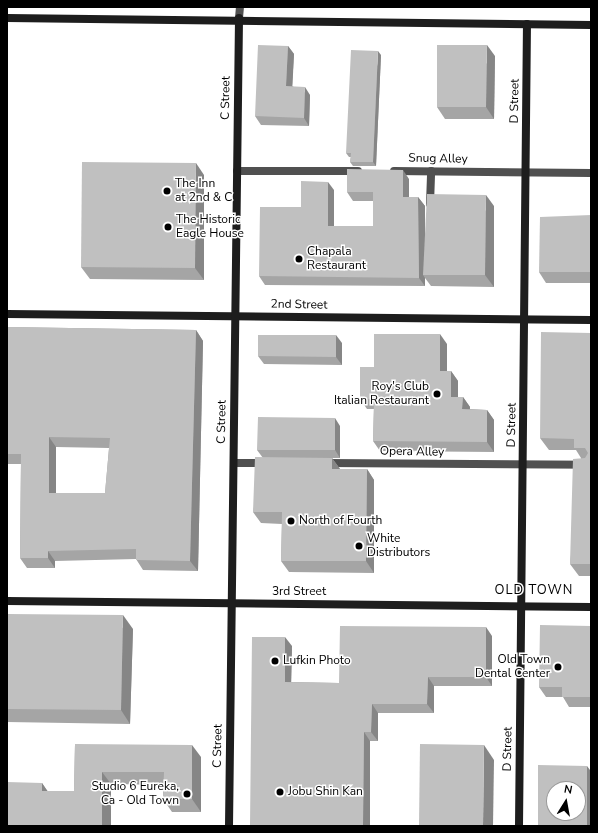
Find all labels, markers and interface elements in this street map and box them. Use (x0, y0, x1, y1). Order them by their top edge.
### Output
street label: C Street (218, 76, 234, 120)
street label: D Street (507, 79, 523, 123)
street label: Snug Alley (408, 151, 468, 167)
place label: The Inn at 2nd & C (175, 177, 232, 205)
marker: The Inn at 2nd & C (162, 186, 172, 196)
place label: The Historic Eagle House (176, 213, 244, 241)
marker: The Historic Eagle House (163, 222, 173, 232)
place label: Chapala Restaurant (307, 245, 366, 273)
marker: Chapala Restaurant (294, 254, 304, 264)
street label: 2nd Street (270, 297, 328, 313)
place label: Roy's Club Italian Restaurant (334, 380, 429, 408)
marker: Roy's Club Italian Restaurant (432, 389, 442, 399)
street label: C Street (214, 400, 230, 444)
street label: D Street (504, 403, 520, 447)
street label: Opera Alley (380, 444, 444, 460)
place label: North of Fourth (299, 514, 382, 528)
marker: North of Fourth (286, 516, 296, 526)
place label: White Distributors (367, 532, 430, 560)
marker: White Distributors (354, 541, 364, 551)
district label: OLD TOWN (495, 582, 573, 598)
street label: 3rd Street (272, 585, 326, 599)
place label: Old Town Dental Center (475, 653, 550, 681)
place label: Lufkin Photo (283, 654, 351, 668)
marker: Lufkin Photo (270, 656, 280, 666)
marker: Old Town Dental Center (553, 662, 563, 672)
street label: C Street (210, 724, 226, 768)
street label: D Street (500, 727, 516, 771)
place label: Studio 6 Eureka, Ca - Old Town (92, 780, 179, 808)
north arrow (546, 781, 586, 821)
text: N (563, 782, 574, 798)
place label: Jobu Shin Kan (288, 785, 363, 799)
marker: Jobu Shin Kan (275, 787, 285, 797)
marker: Studio 6 Eureka, Ca - Old Town (182, 789, 192, 799)

